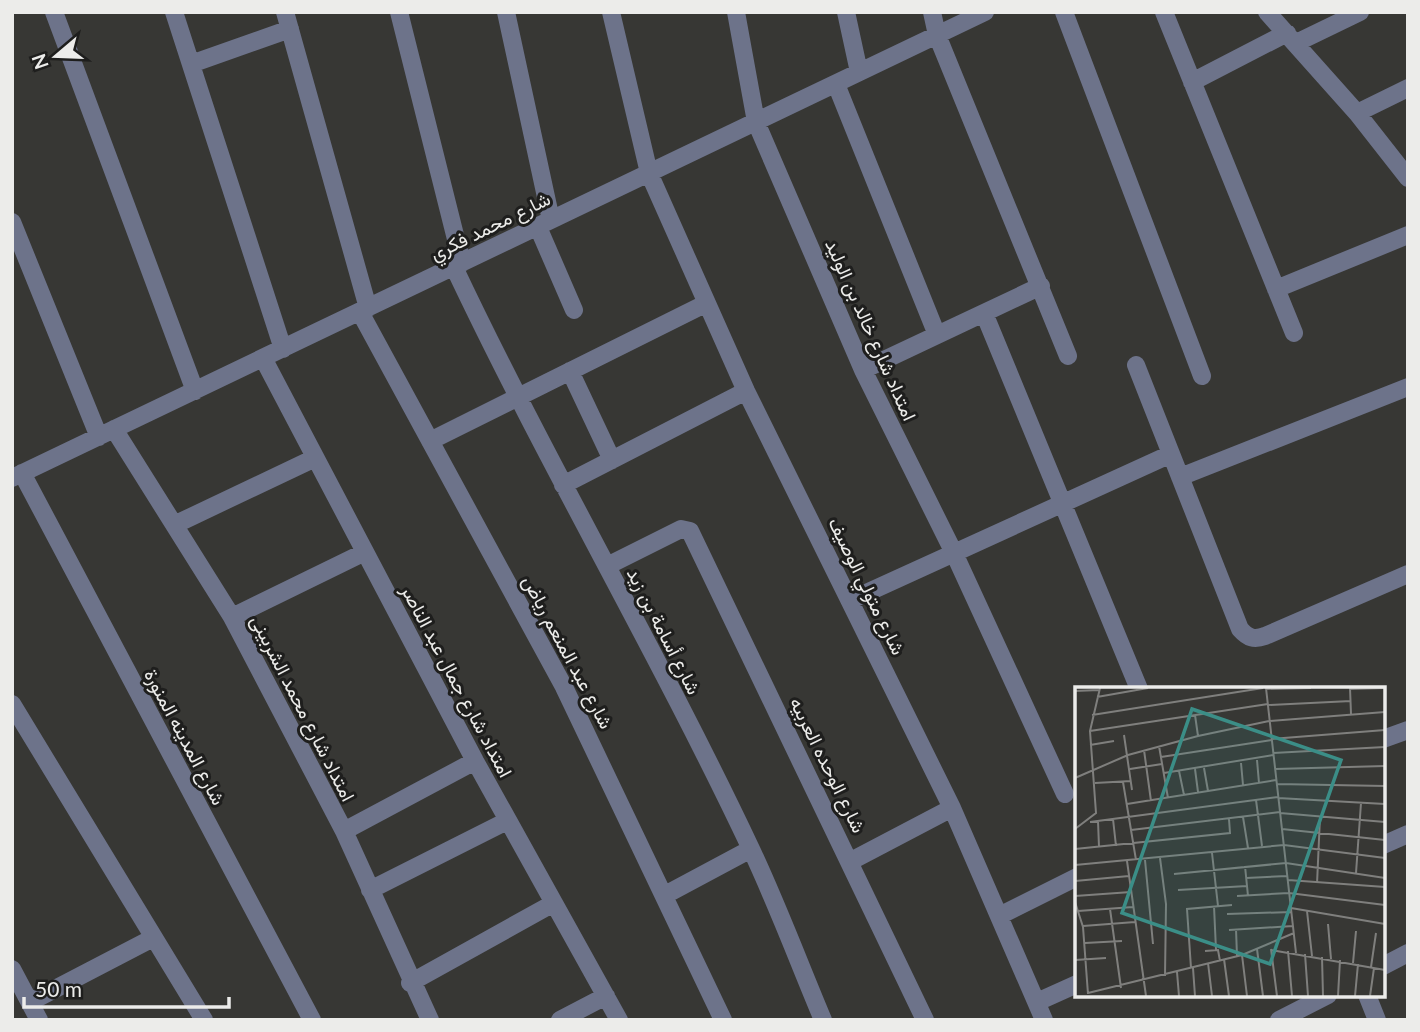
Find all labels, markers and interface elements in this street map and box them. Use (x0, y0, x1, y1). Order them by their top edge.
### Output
north arrow (21, 21, 91, 91)
text: N (26, 51, 53, 72)
street label: شارع محمد فكري (426, 186, 556, 269)
street label: امتداد شارع خالد بن الوليد (819, 236, 922, 425)
street label: شارع متولي الوصيف (820, 513, 911, 660)
street label: شارع أسامة بن زيد (621, 564, 706, 699)
street label: شارع عبد المنعم رياض (516, 571, 619, 733)
street label: امتداد شارع جمال عبد الناصر (395, 580, 518, 782)
street label: امتداد شارع محمد الشربينى (245, 611, 360, 806)
street label: شارع المدينه المنورة (138, 665, 231, 810)
inset map (1075, 687, 1385, 997)
street label: شارع الوحده العربيه (784, 693, 871, 837)
scale bar (24, 965, 229, 1009)
text: 50 m (35, 976, 82, 1001)

